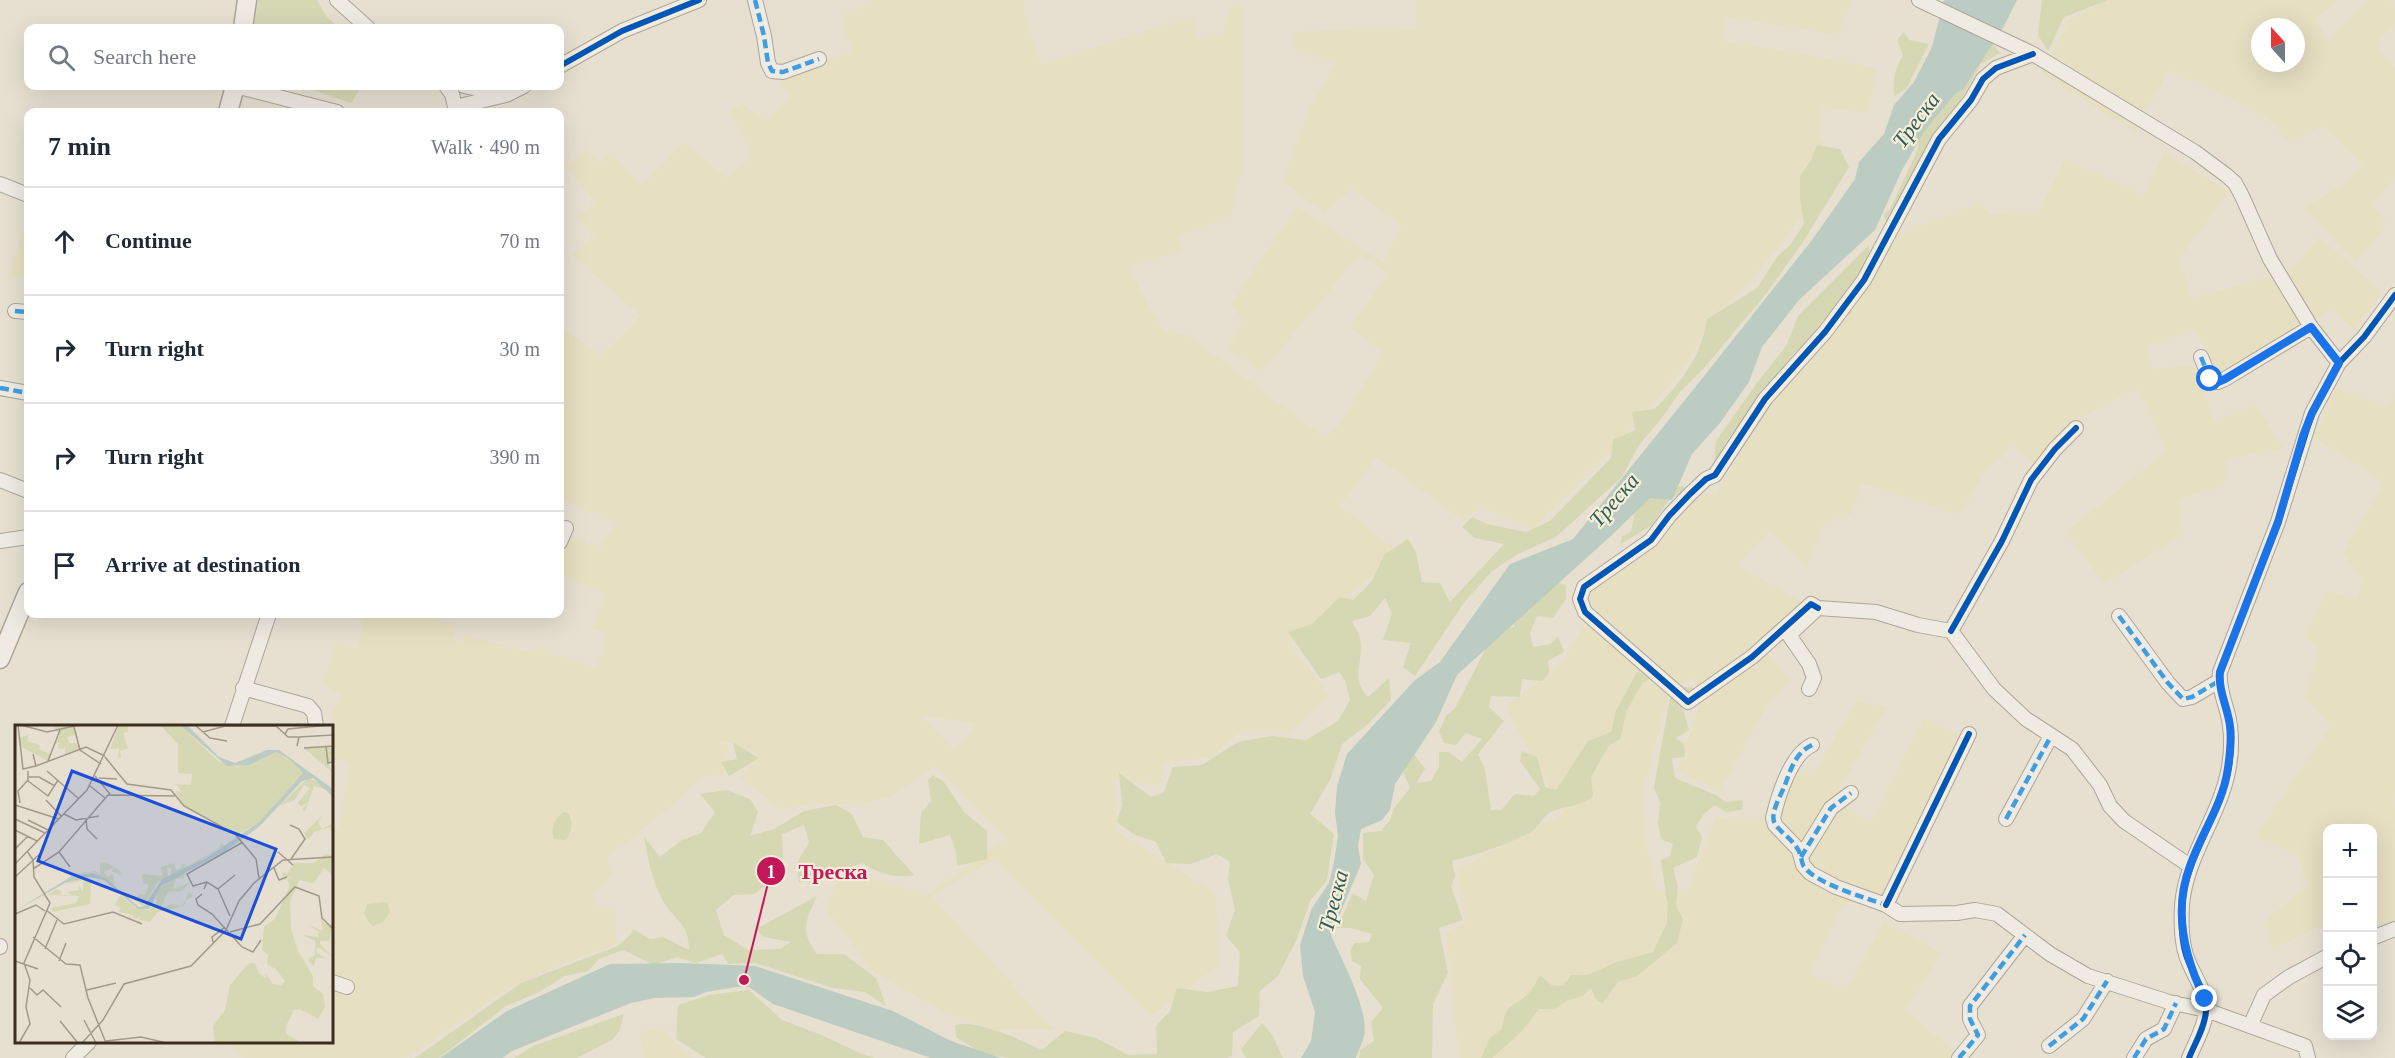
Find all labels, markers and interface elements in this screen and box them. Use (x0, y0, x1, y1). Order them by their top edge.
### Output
north arrow (2251, 18, 2305, 72)
search box (24, 24, 564, 90)
icon: search (45, 41, 78, 74)
text: Search here (93, 44, 196, 69)
water label: Треска (1887, 87, 1945, 153)
text: 7 min (48, 132, 111, 161)
text: Walk · 490 m (431, 136, 540, 158)
icon: ahead (48, 225, 81, 258)
text: Continue (105, 228, 192, 253)
text: 70 m (499, 230, 540, 252)
icon: right (48, 333, 81, 366)
text: Turn right (105, 336, 204, 361)
text: 30 m (499, 338, 540, 360)
route start (2196, 365, 2222, 391)
icon: right (48, 441, 81, 474)
text: Turn right (105, 444, 204, 469)
text: 390 m (489, 446, 540, 468)
water label: Треска (1584, 468, 1644, 532)
icon: arrive (48, 549, 81, 582)
text: Arrive at destination (105, 552, 301, 577)
inset map (15, 725, 333, 1043)
map controls (2323, 824, 2377, 1040)
button: + (2323, 824, 2377, 878)
callout: Треска (756, 851, 879, 891)
text: Треска (798, 859, 868, 884)
text: 1 (767, 862, 776, 882)
water label: Треска (1313, 867, 1353, 935)
button: − (2323, 878, 2377, 932)
button: locate (2323, 932, 2377, 986)
route end (2191, 985, 2217, 1011)
button: layers (2323, 986, 2377, 1040)

